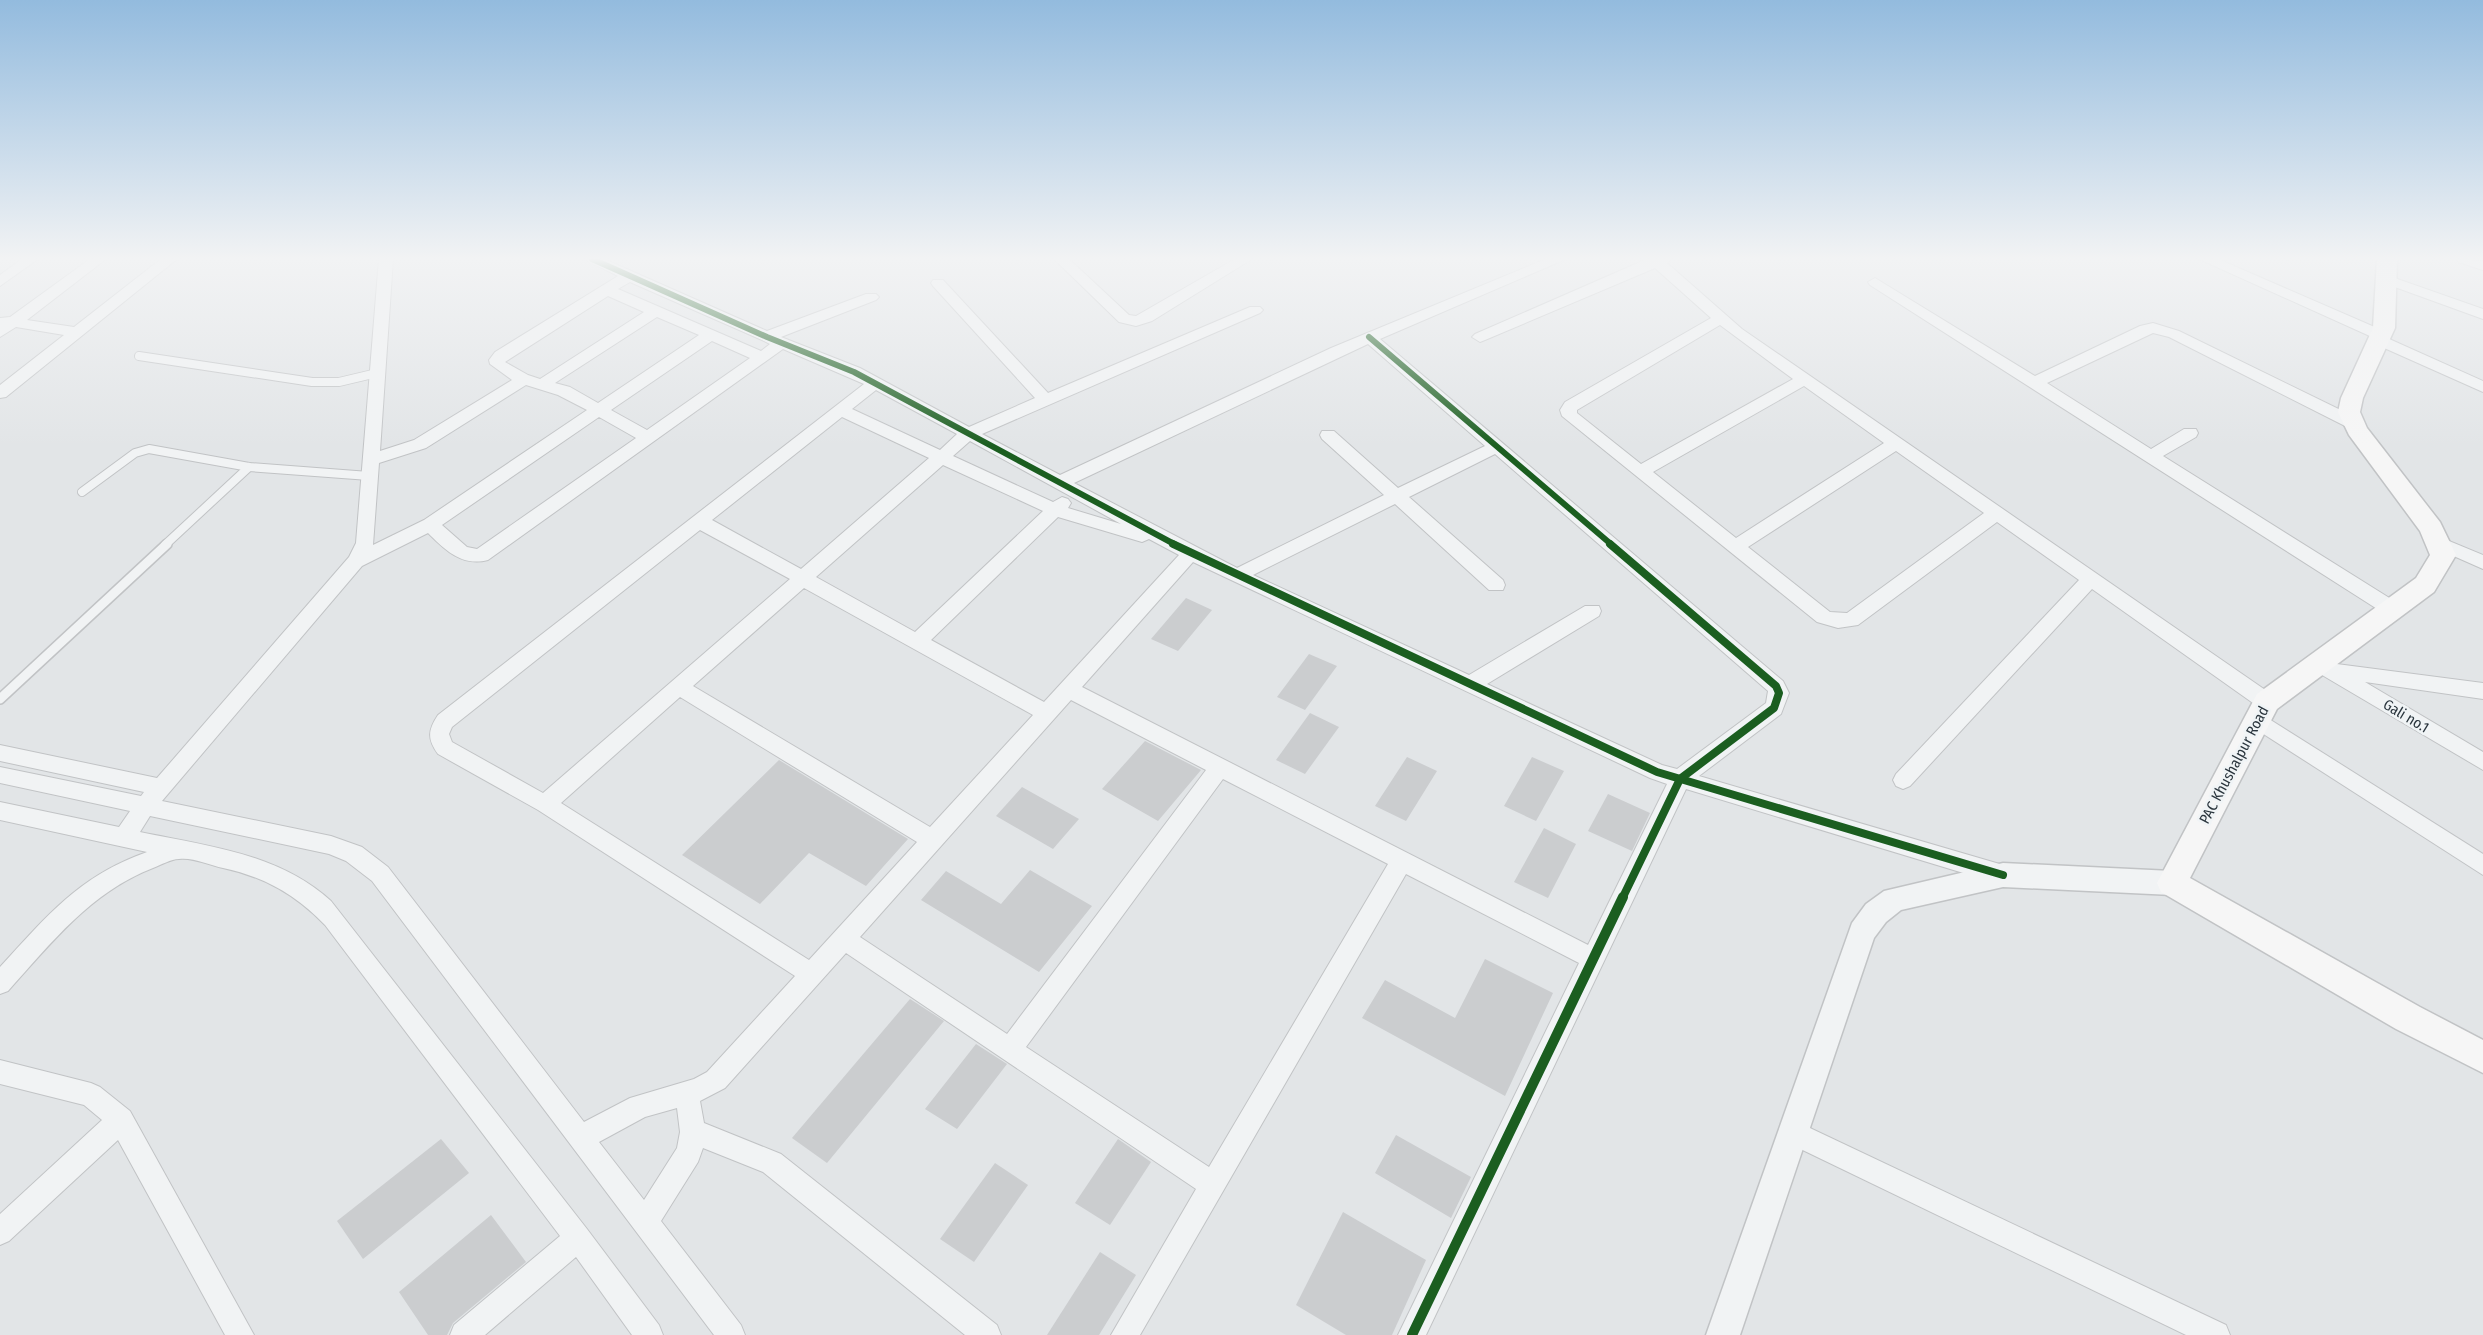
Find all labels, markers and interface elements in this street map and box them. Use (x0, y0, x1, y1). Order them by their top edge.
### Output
street label: Gali no.1 (2380, 695, 2432, 737)
street label: PAC Khushalpur Road (2195, 703, 2273, 827)

